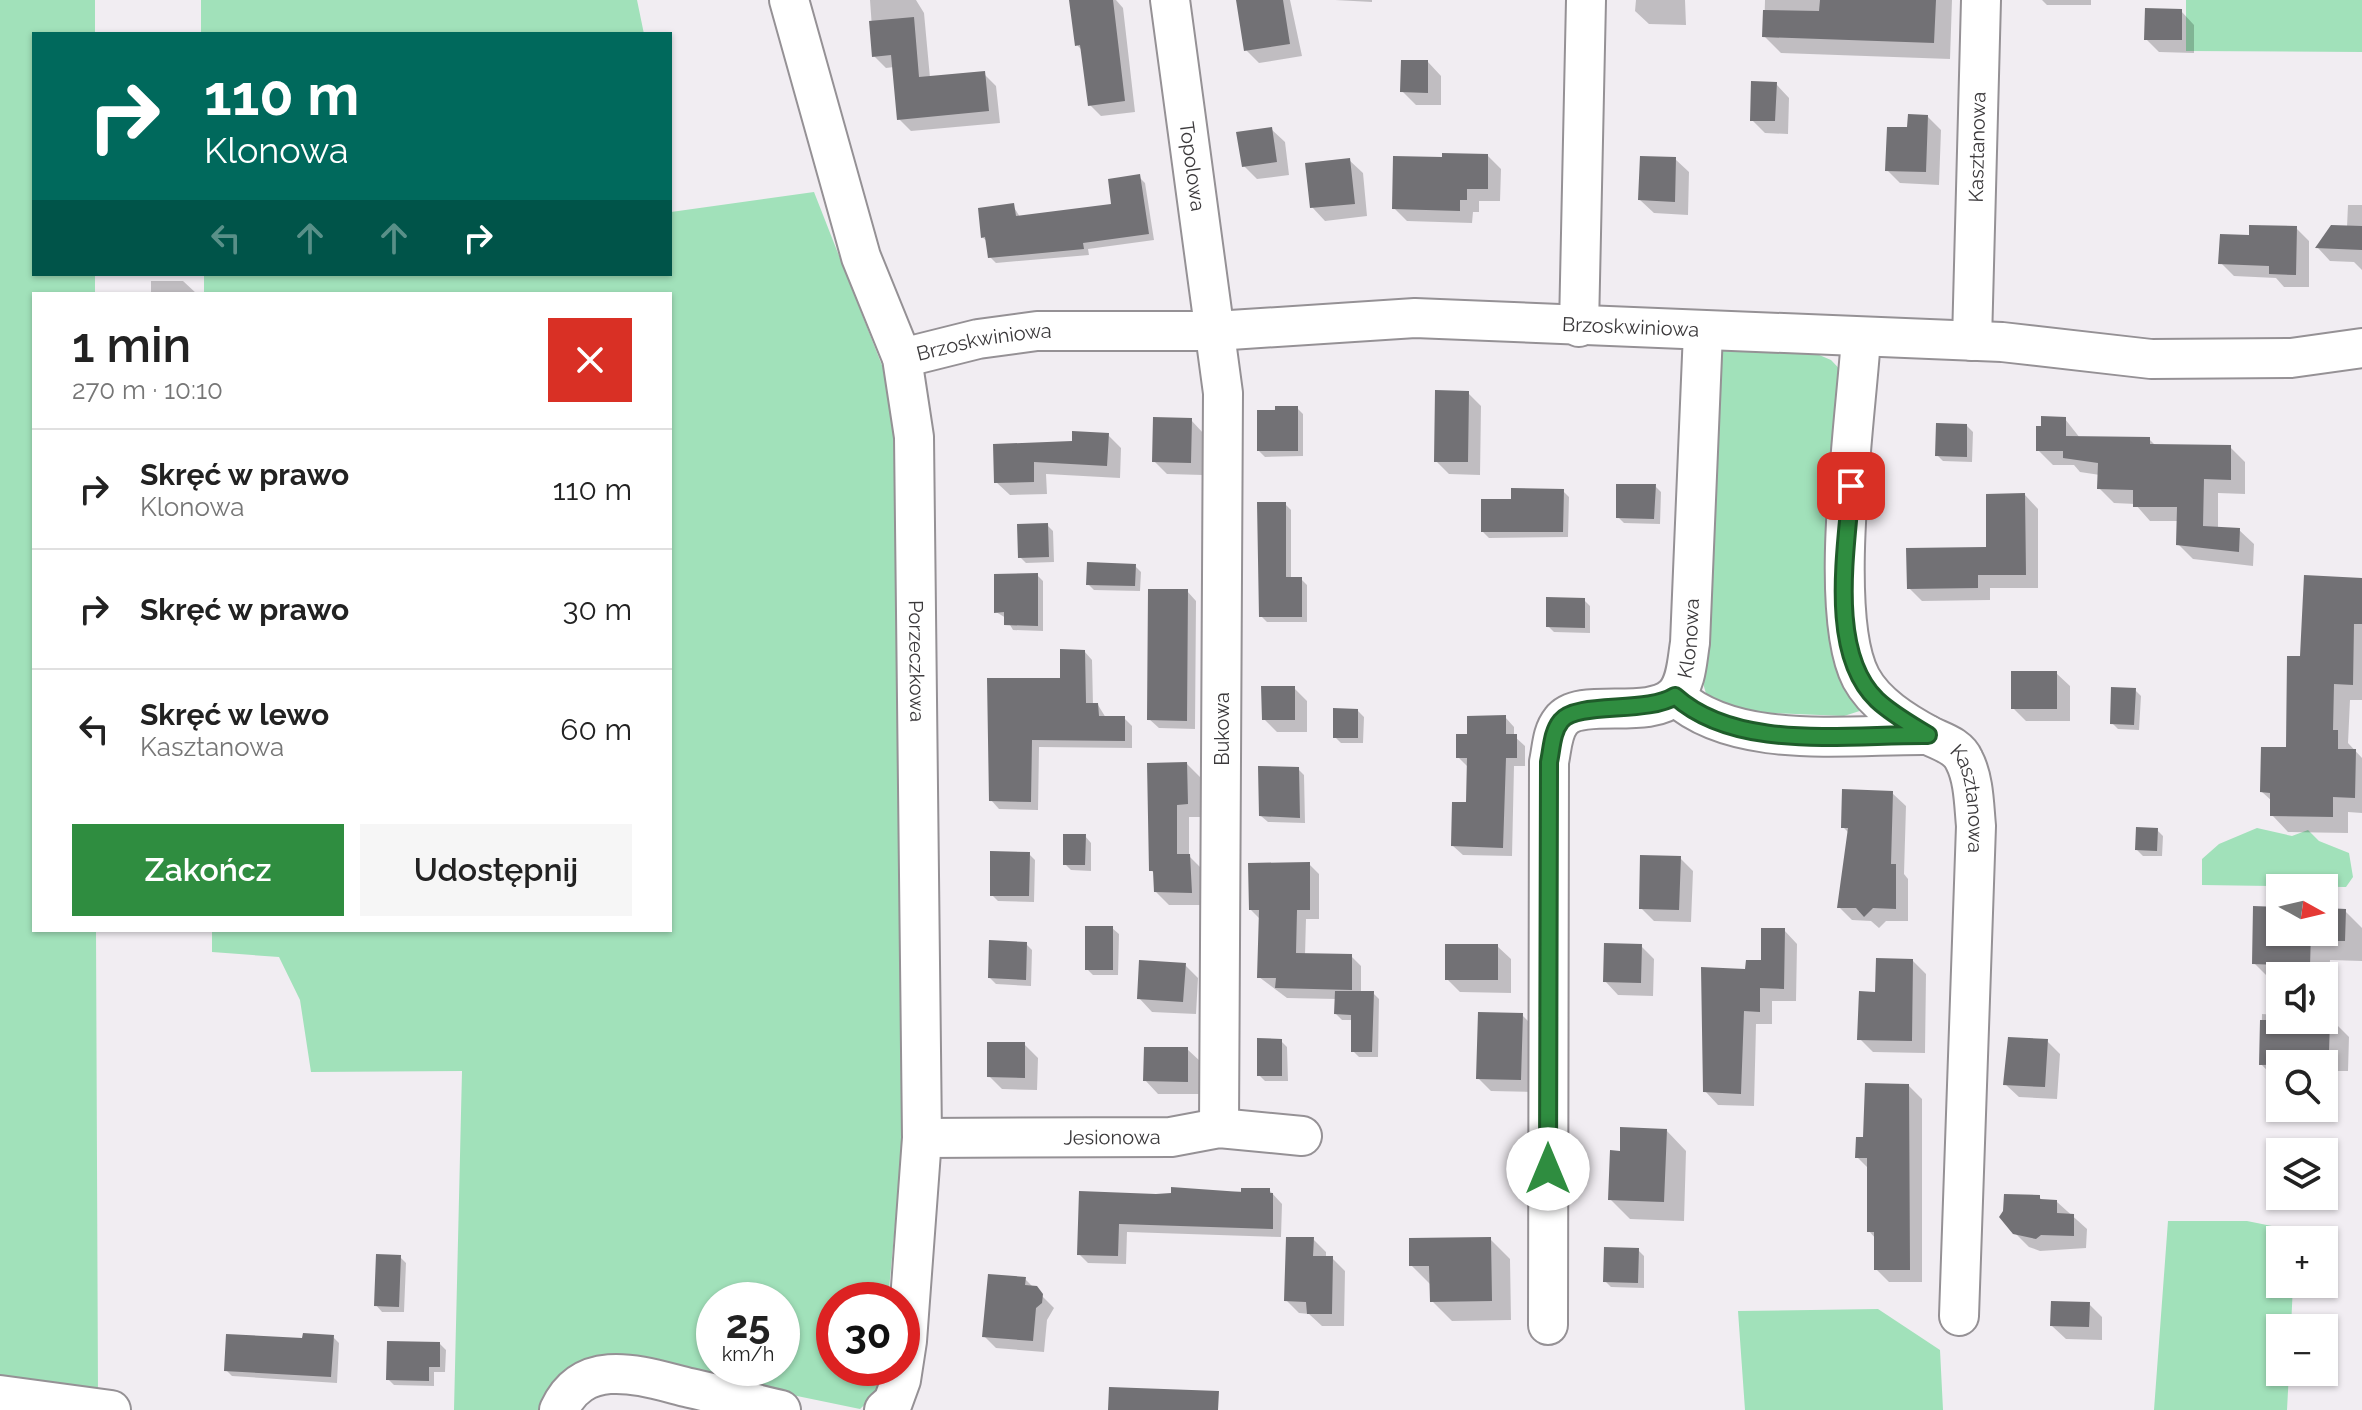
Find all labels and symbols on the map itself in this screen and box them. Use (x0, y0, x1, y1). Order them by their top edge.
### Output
street label: Kasztanowa (1964, 91, 1991, 203)
street label: Topolowa (1175, 120, 1210, 213)
street label: Brzoskwiniowa (1561, 312, 1700, 342)
street label: Brzoskwiniowa (914, 319, 1052, 366)
pin (1817, 452, 1885, 520)
street label: Klonowa (1672, 598, 1704, 681)
street label: Porzeczkowa (904, 600, 929, 722)
street label: Bukowa (1210, 692, 1234, 766)
street label: Kasztanowa (1945, 739, 1988, 854)
north arrow (2266, 874, 2338, 946)
street label: Jesionowa (1063, 1125, 1161, 1149)
position arrow (1506, 1127, 1590, 1211)
speed limit sign: 30 (816, 1282, 920, 1386)

